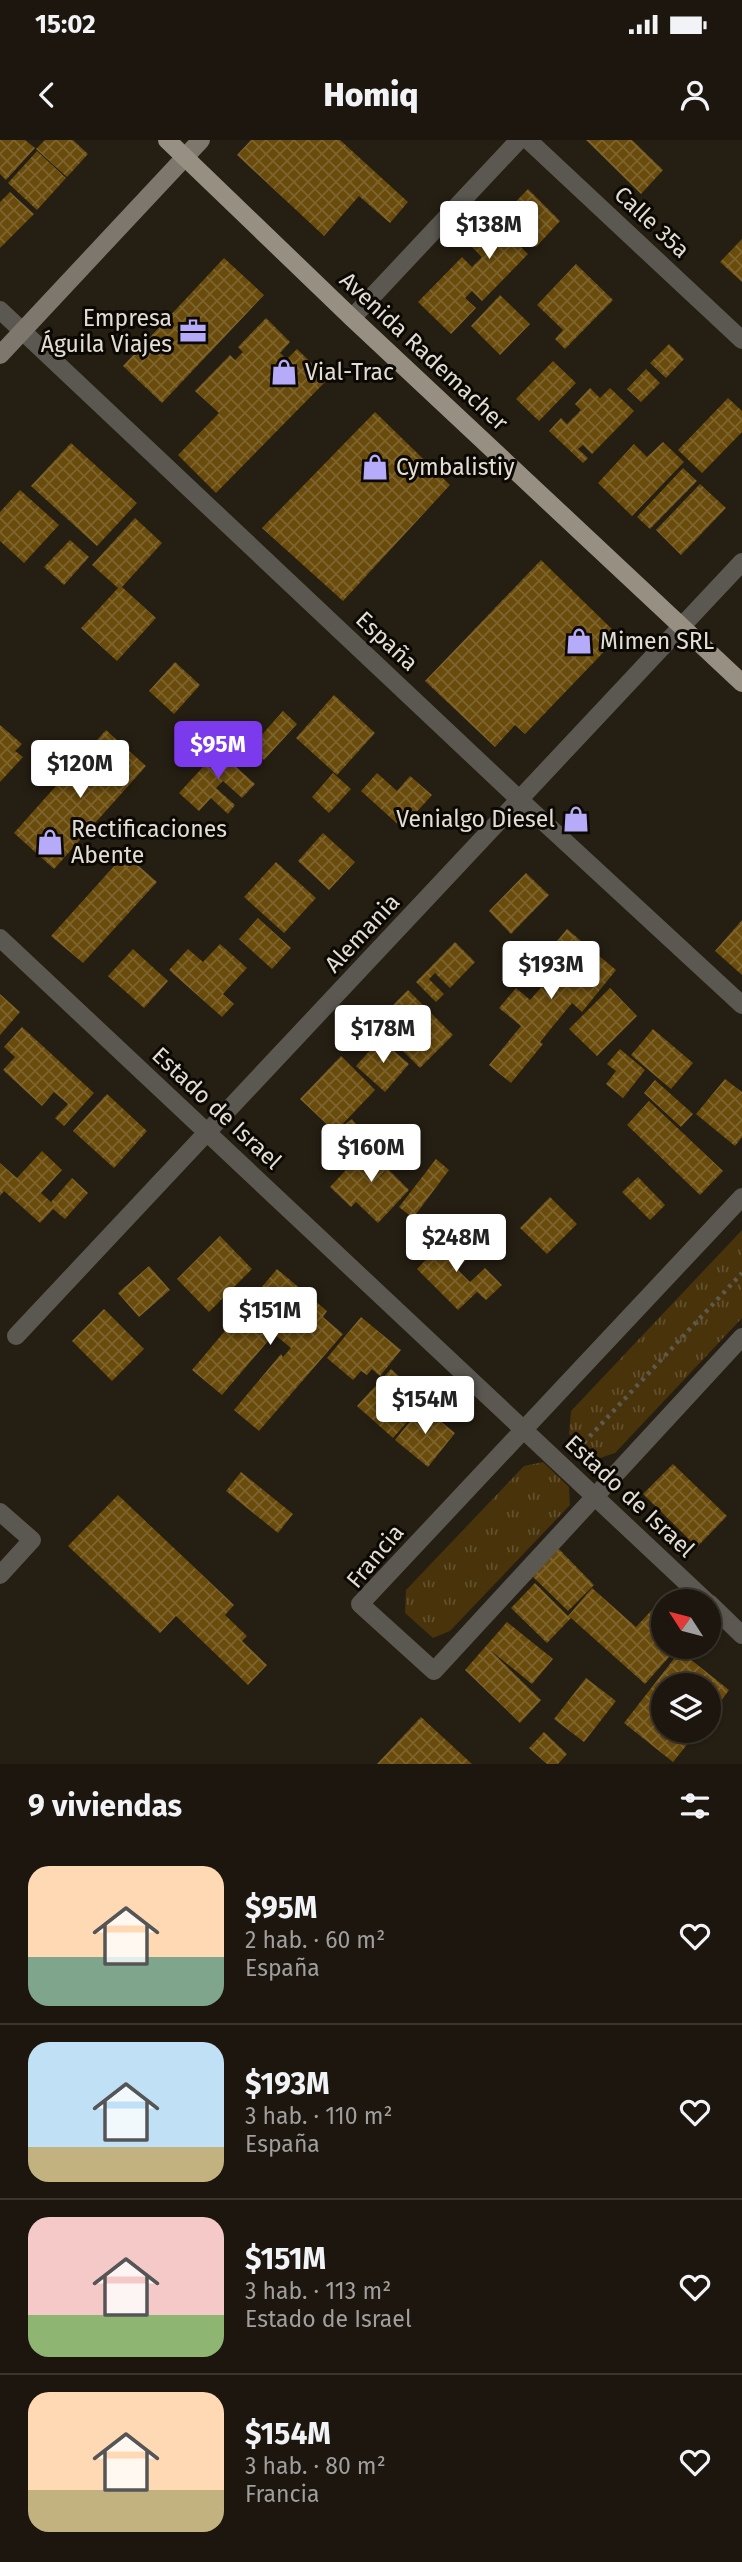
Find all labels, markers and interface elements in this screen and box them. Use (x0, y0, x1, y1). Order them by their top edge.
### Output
text: 15:02 (35, 9, 96, 40)
icon: back (28, 76, 66, 114)
text: Homiq (324, 76, 418, 114)
icon: person (676, 76, 714, 114)
street label: Calle 35a (609, 180, 695, 264)
pin: $138M (440, 201, 538, 261)
text: $138M (456, 210, 522, 238)
street label: Avenida Rademacher (334, 266, 514, 436)
place label: Empresa Águila Viajes (41, 304, 172, 358)
office icon: Empresa Águila Viajes (178, 316, 208, 346)
shop icon: Vial-Trac (269, 357, 299, 387)
place label: Vial-Trac (305, 358, 394, 386)
shop icon: Cymbalistiy (360, 452, 390, 482)
place label: Cymbalistiy (396, 453, 515, 481)
street label: España (350, 605, 424, 677)
shop icon: Mimen SRL (564, 626, 594, 656)
place label: Mimen SRL (600, 627, 714, 655)
pin: $95M (177, 722, 259, 781)
text: $95M (190, 730, 246, 758)
pin: $120M (31, 740, 129, 800)
text: $120M (47, 749, 113, 777)
shop icon: Venialgo Diesel (561, 804, 591, 834)
place label: Venialgo Diesel (396, 805, 555, 833)
place label: Rectificaciones Abente (71, 815, 227, 869)
shop icon: Rectificaciones Abente (35, 827, 65, 857)
street label: Alemania (319, 888, 405, 978)
pin: $193M (502, 942, 600, 1001)
text: $193M (519, 950, 583, 978)
pin: $178M (334, 1006, 432, 1065)
text: $178M (351, 1014, 415, 1042)
street label: Estado de Israel (147, 1041, 288, 1175)
pin: $160M (322, 1124, 420, 1184)
text: $160M (338, 1133, 404, 1161)
pin: $248M (407, 1214, 505, 1274)
text: $248M (422, 1223, 490, 1251)
pin: $151M (221, 1288, 319, 1347)
text: $151M (239, 1296, 301, 1324)
pin: $154M (376, 1376, 474, 1436)
text: $154M (392, 1385, 458, 1413)
street label: Estado de Israel (560, 1429, 701, 1563)
street label: Francia (340, 1518, 410, 1594)
north arrow (651, 1589, 721, 1659)
map controls (651, 1589, 721, 1743)
button: layers (651, 1673, 721, 1743)
icon: filters (676, 1787, 714, 1825)
text: 9 viviendas (28, 1788, 182, 1824)
text: $95M (245, 1890, 317, 1926)
icon: home (84, 1894, 168, 1978)
icon: heart (676, 1917, 714, 1955)
text: 2 hab. · 60 m² (245, 1926, 385, 1954)
text: España (245, 1954, 320, 1982)
text: $193M (245, 2066, 330, 2102)
icon: home (84, 2070, 168, 2154)
icon: heart (676, 2093, 714, 2131)
text: 3 hab. · 110 m² (245, 2102, 393, 2130)
text: España (245, 2130, 320, 2158)
text: $151M (245, 2241, 326, 2277)
icon: home (84, 2245, 168, 2329)
icon: heart (676, 2268, 714, 2306)
text: 3 hab. · 113 m² (245, 2277, 391, 2305)
text: Estado de Israel (245, 2305, 412, 2333)
text: $154M (245, 2416, 331, 2452)
icon: home (84, 2420, 168, 2504)
icon: heart (676, 2443, 714, 2481)
text: 3 hab. · 80 m² (245, 2452, 386, 2480)
text: Francia (245, 2480, 320, 2508)

